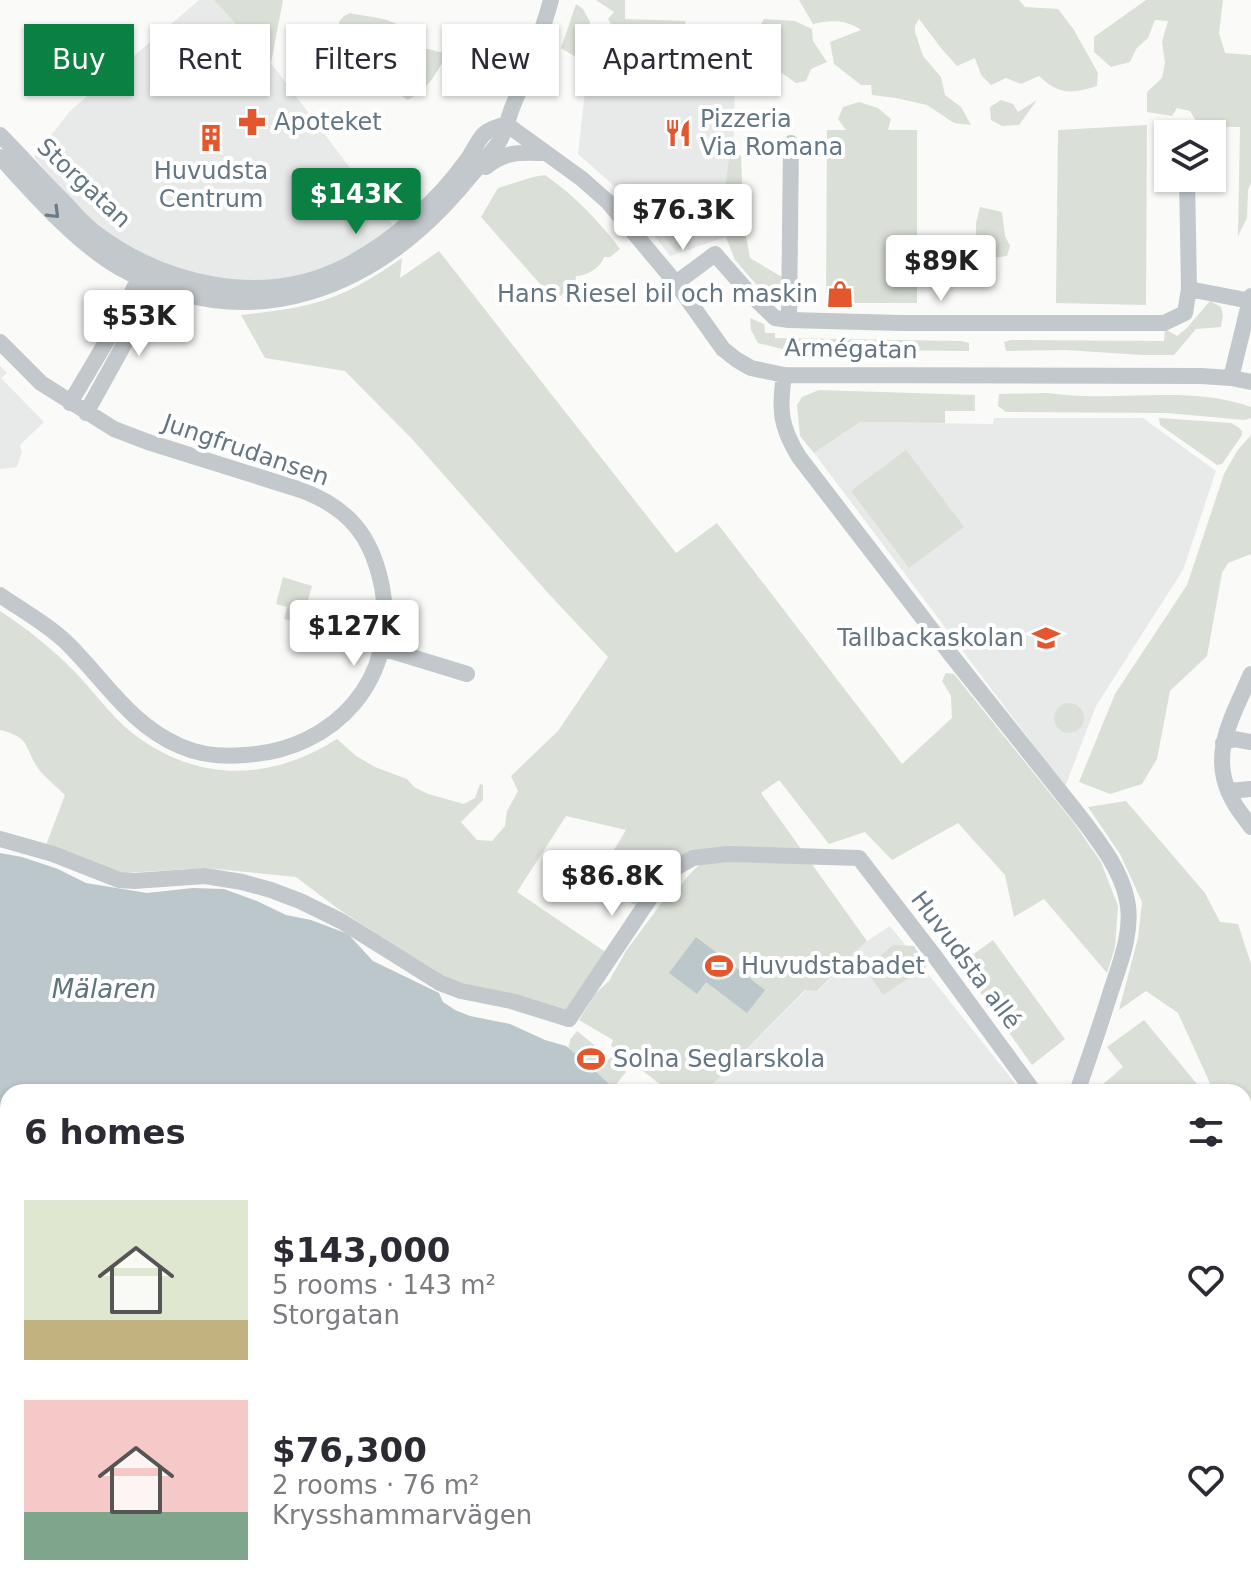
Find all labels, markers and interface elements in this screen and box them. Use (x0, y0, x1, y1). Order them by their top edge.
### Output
chip: Buy (24, 24, 134, 96)
chip: Rent (150, 24, 270, 96)
chip: Filters (286, 24, 426, 96)
chip: New (442, 24, 559, 96)
chip: Apartment (575, 24, 781, 96)
place label: Pizzeria Via Romana (700, 105, 843, 161)
pharmacy icon: Apoteket (237, 107, 267, 137)
place label: Apoteket (274, 108, 382, 136)
restaurant icon: Pizzeria Via Romana (663, 118, 693, 148)
map controls (1154, 120, 1226, 192)
button: layers (1154, 120, 1226, 192)
building icon: Huvudsta Centrum (196, 123, 226, 153)
street label: Storgatan (31, 133, 137, 233)
place label: Huvudsta Centrum (154, 157, 268, 213)
pin: $143K (300, 168, 412, 236)
text: $143K (310, 179, 402, 209)
pin: $76.3K (618, 184, 748, 252)
text: $76.3K (632, 195, 734, 225)
one-way arrow (45, 204, 59, 218)
pin: $89K (894, 235, 988, 303)
text: $89K (904, 246, 978, 276)
shop icon: Hans Riesel bil och maskin (825, 279, 855, 309)
place label: Hans Riesel bil och maskin (497, 280, 818, 308)
pin: $53K (92, 290, 186, 358)
text: $53K (102, 301, 176, 331)
street label: Armégatan (784, 334, 918, 364)
street label: Jungfrudansen (157, 408, 333, 492)
pin: $127K (298, 600, 410, 668)
text: $127K (308, 611, 400, 641)
school or university icon: Tallbackaskolan (1031, 623, 1061, 653)
place label: Tallbackaskolan (836, 624, 1024, 652)
pin: $86.8K (547, 850, 677, 918)
text: $86.8K (561, 861, 663, 891)
street label: Huvudsta allé (905, 886, 1027, 1034)
sports icon: Huvudstabadet (704, 951, 734, 981)
place label: Huvudstabadet (741, 952, 925, 980)
water label: Mälaren (52, 974, 156, 1004)
sports icon: Solna Seglarskola (576, 1044, 606, 1074)
place label: Solna Seglarskola (613, 1045, 825, 1073)
icon: filters (1184, 1110, 1228, 1154)
text: 6 homes (24, 1112, 186, 1152)
text: $143,000 (272, 1230, 451, 1270)
icon: home (88, 1232, 184, 1328)
icon: heart (1184, 1258, 1228, 1302)
text: 5 rooms · 143 m² (272, 1270, 496, 1300)
text: Storgatan (272, 1300, 400, 1330)
text: $76,300 (272, 1430, 427, 1470)
icon: home (88, 1432, 184, 1528)
icon: heart (1184, 1458, 1228, 1502)
text: 2 rooms · 76 m² (272, 1470, 480, 1500)
text: Krysshammarvägen (272, 1500, 532, 1530)

